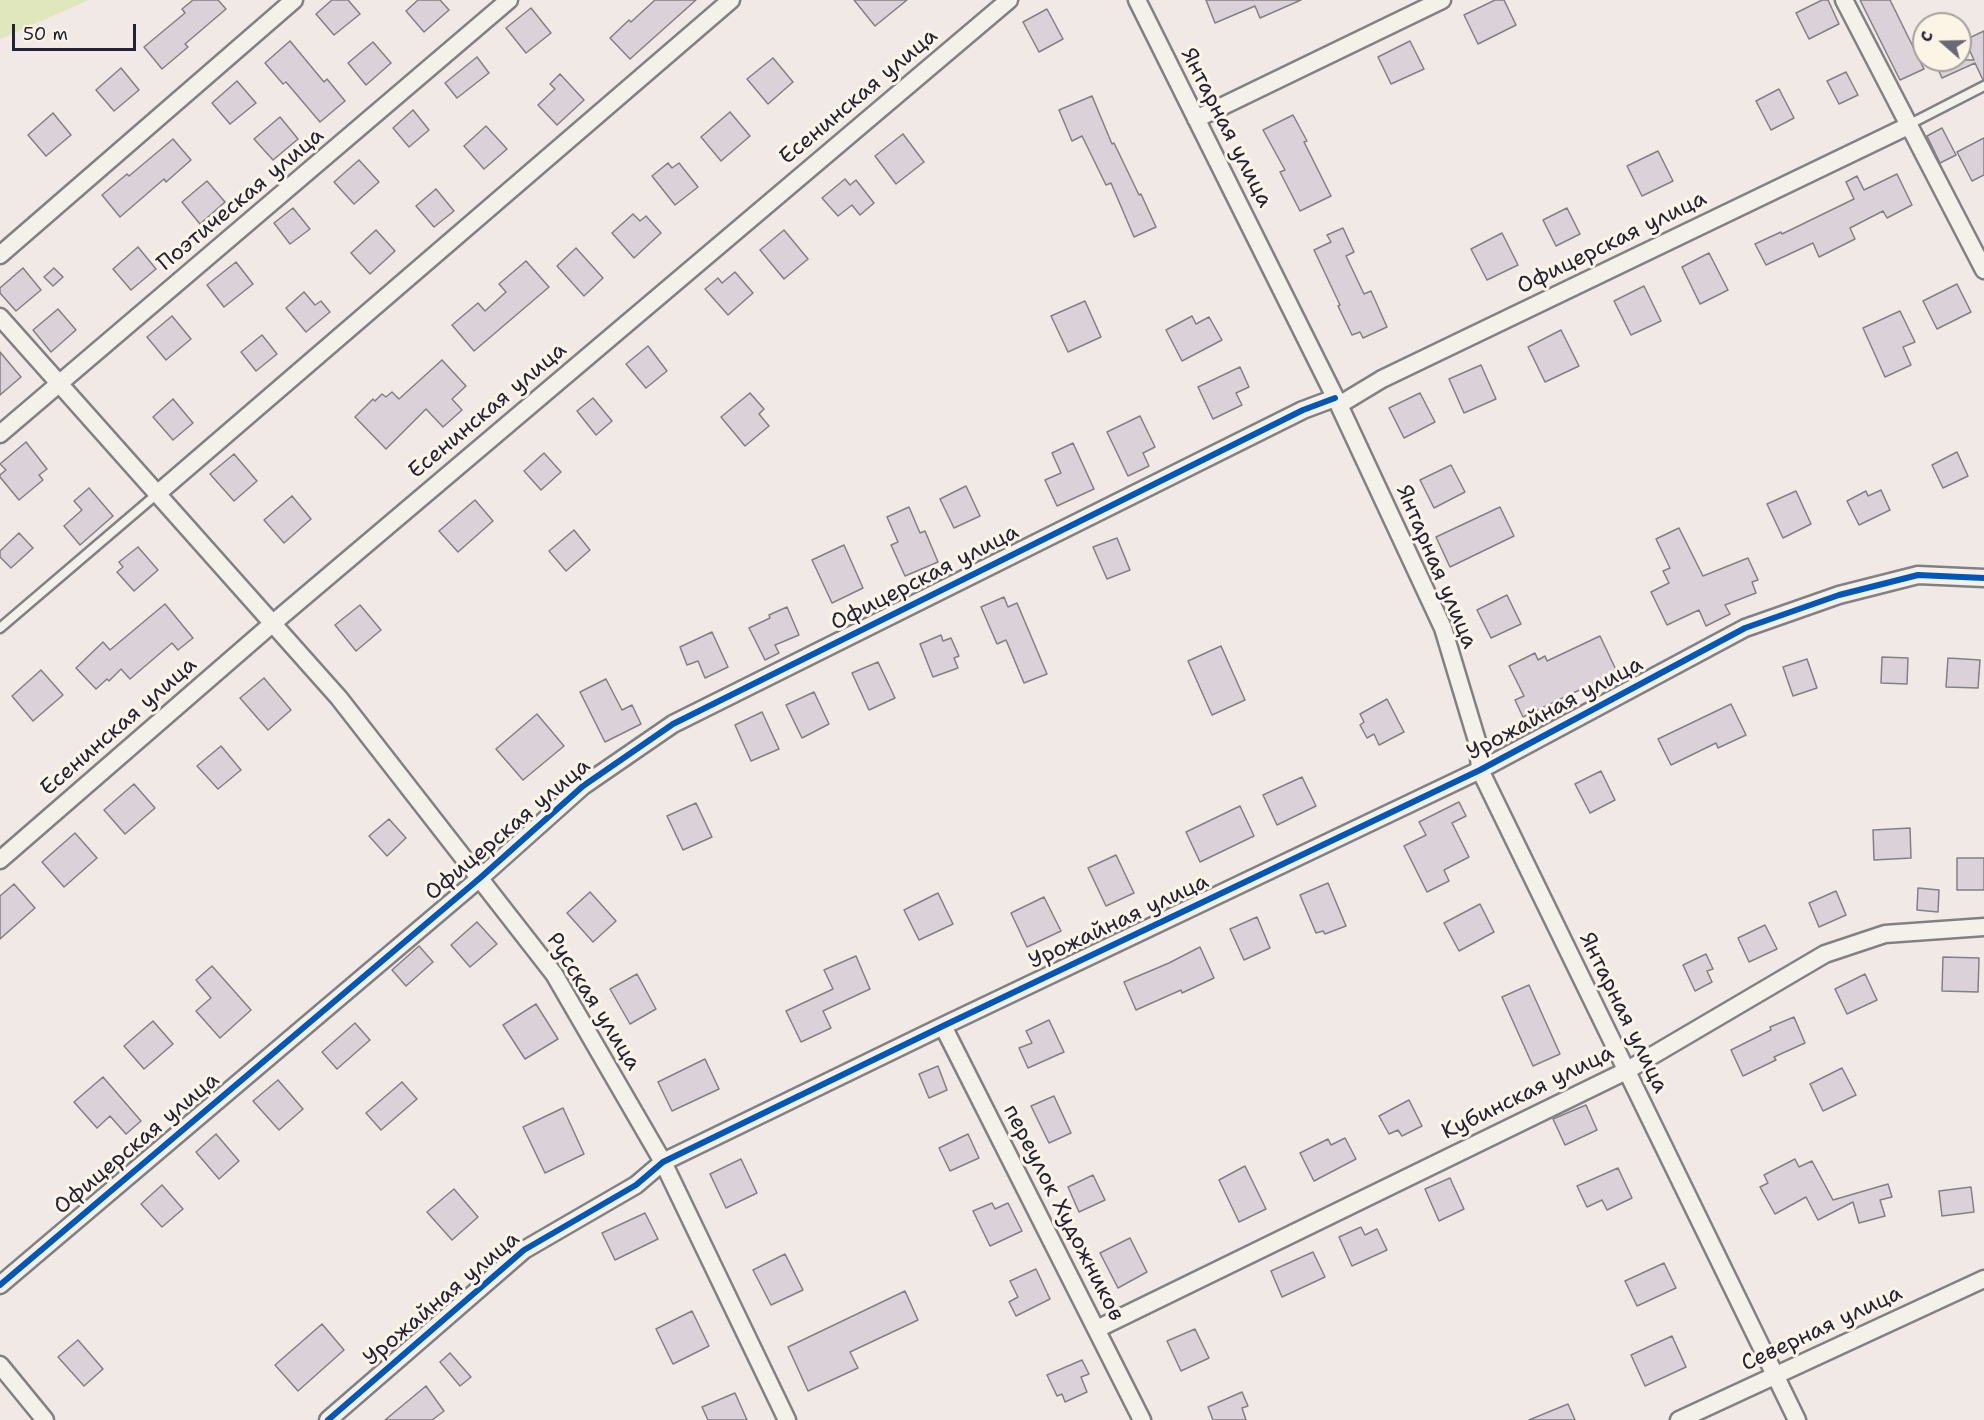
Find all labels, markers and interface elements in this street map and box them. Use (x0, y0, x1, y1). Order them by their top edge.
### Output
scale bar (15, 12, 140, 50)
north arrow (1912, 12, 1972, 72)
text: 50 m (23, 22, 68, 46)
street label: Есенинская улица (775, 23, 943, 171)
text: С (1915, 28, 1938, 45)
street label: Янтарная улица (1174, 44, 1278, 212)
street label: Поэтическая улица (152, 123, 330, 277)
street label: Офицерская улица (1513, 186, 1711, 300)
street label: Есенинская улица (404, 337, 572, 485)
street label: Янтарная улица (1390, 481, 1482, 653)
street label: Офицерская улица (827, 519, 1023, 637)
street label: Урожайная улица (1463, 651, 1647, 767)
street label: Есенинская улица (36, 652, 202, 802)
street label: Офицерская улица (420, 753, 596, 907)
street label: Урожайная улица (1025, 869, 1213, 975)
street label: Русская улица (540, 928, 646, 1076)
street label: Янтарная улица (1573, 929, 1673, 1097)
street label: Кубинская улица (1438, 1040, 1618, 1146)
street label: Офицерская улица (49, 1067, 225, 1221)
street label: переулок Художников (997, 1100, 1129, 1326)
street label: Урожайная улица (359, 1226, 525, 1372)
street label: Северная улица (1737, 1280, 1907, 1378)

